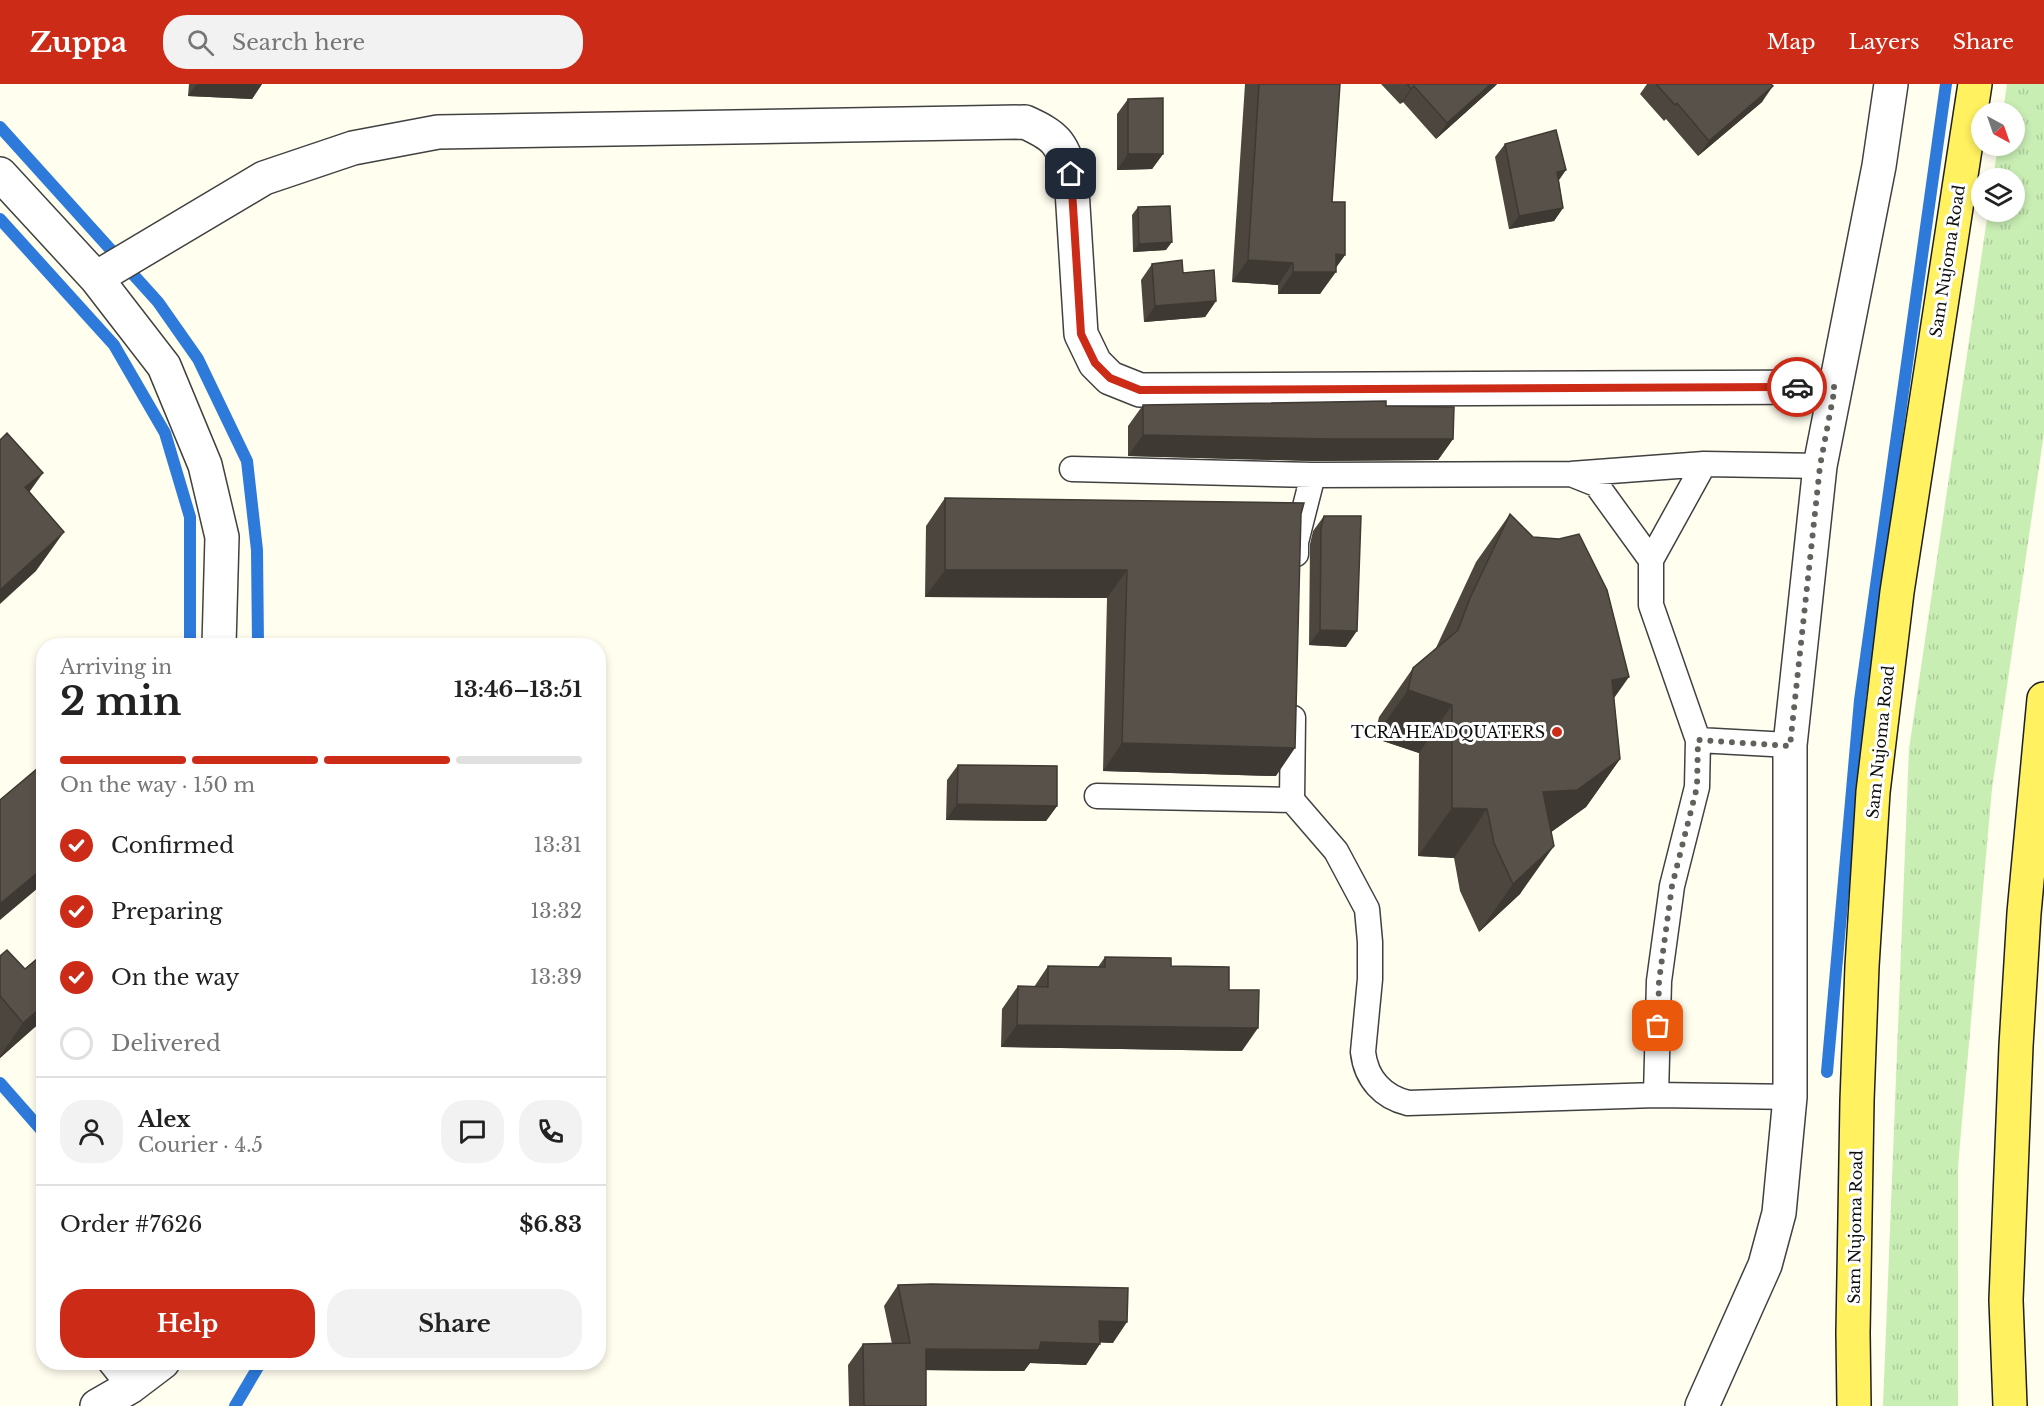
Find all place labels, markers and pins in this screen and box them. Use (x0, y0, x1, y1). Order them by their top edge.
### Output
pin (1045, 148, 1096, 199)
place label: TCRA HEADQUATERS (1351, 722, 1545, 742)
marker: TCRA HEADQUATERS (1550, 725, 1564, 739)
pin (1632, 1000, 1683, 1051)

